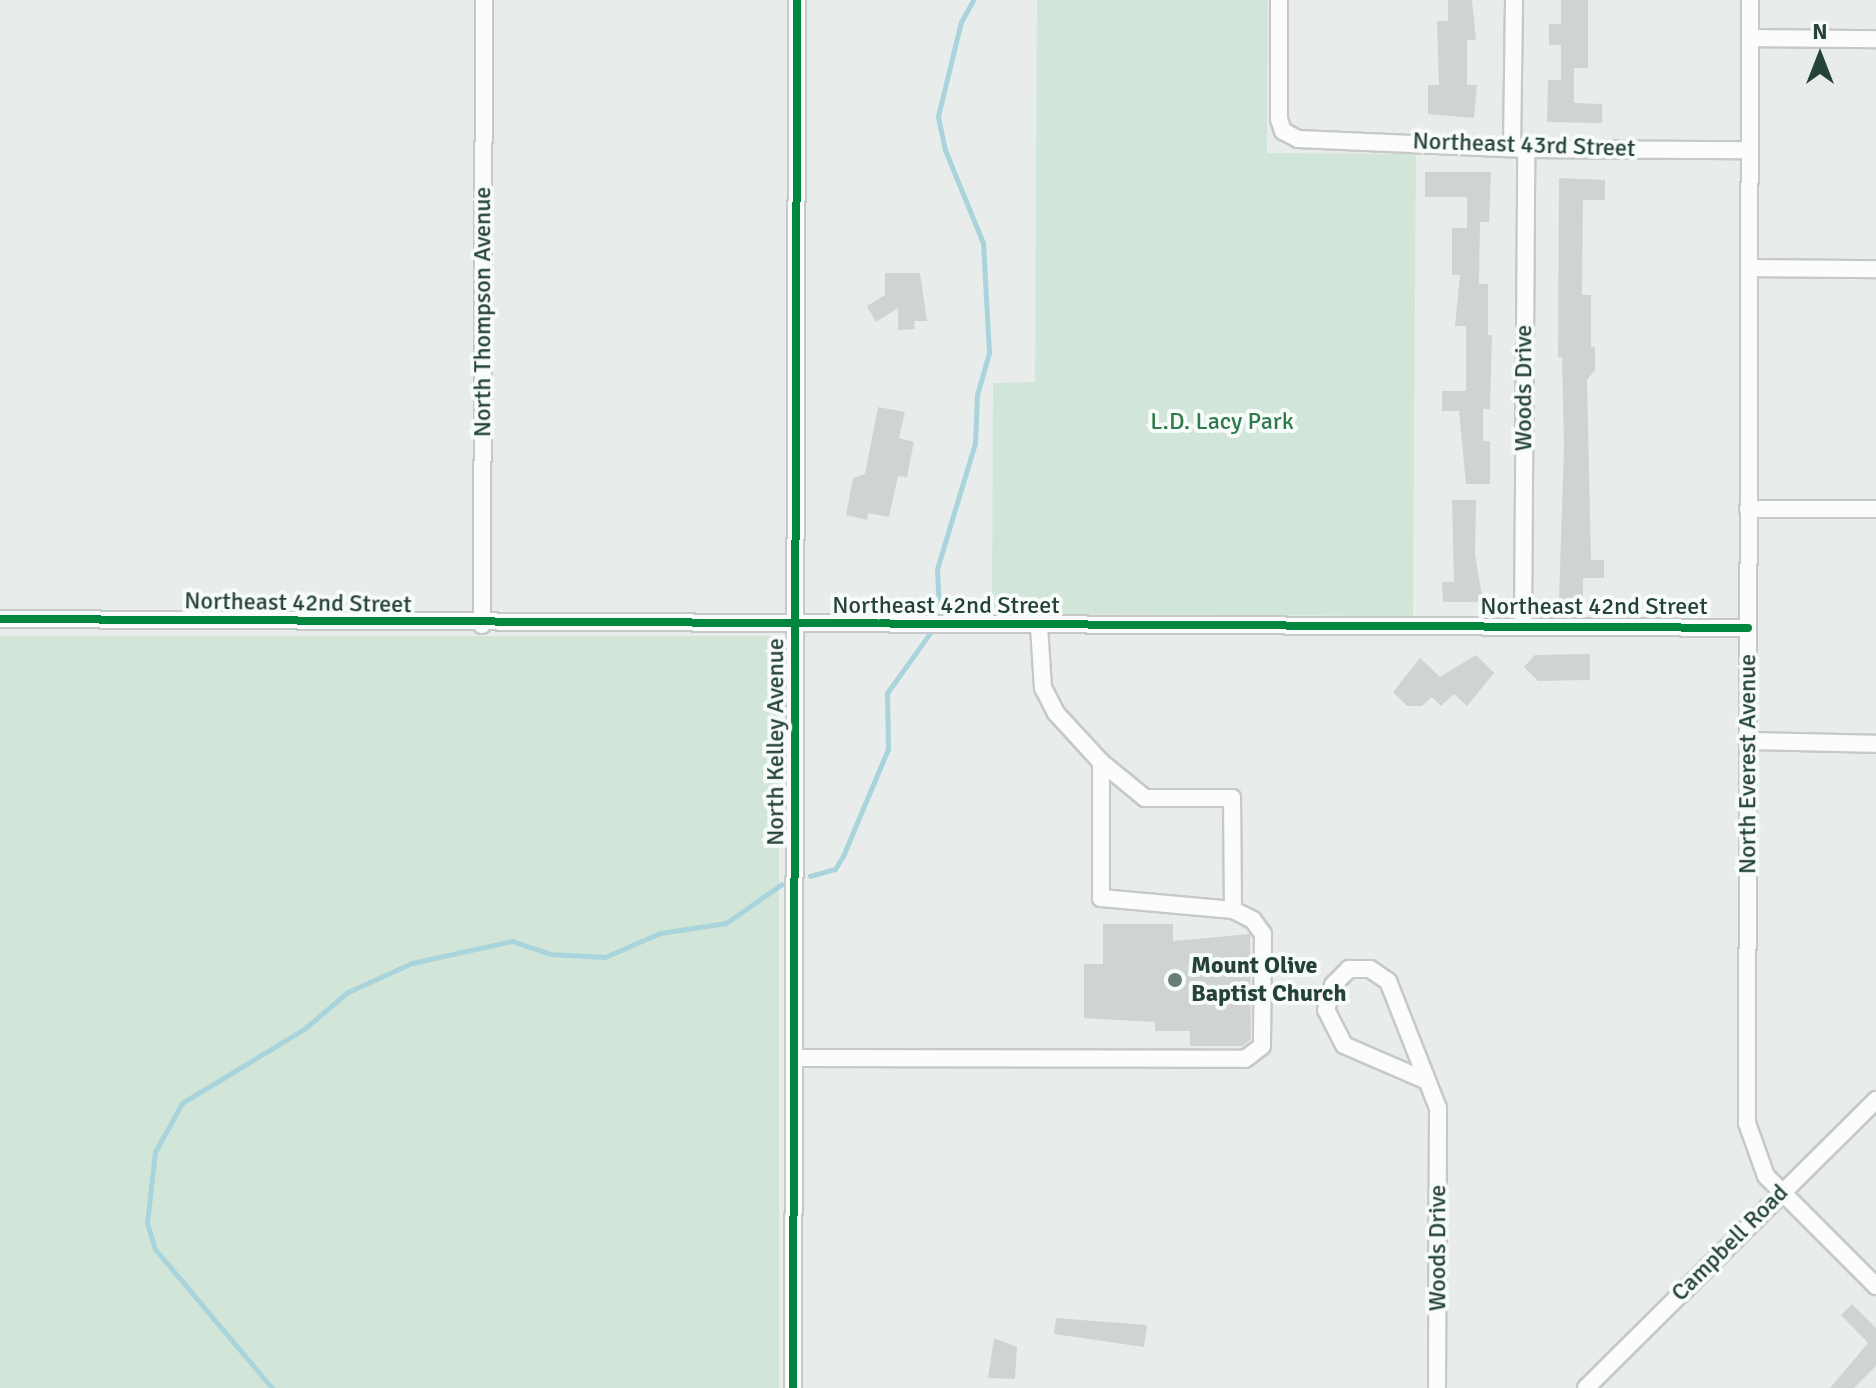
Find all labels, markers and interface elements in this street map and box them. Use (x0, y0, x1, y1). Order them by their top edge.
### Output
north arrow (1780, 16, 1860, 96)
text: N (1812, 18, 1828, 45)
street label: Northeast 43rd Street (1412, 127, 1636, 163)
street label: North Thompson Avenue (469, 187, 497, 437)
street label: Woods Drive (1510, 325, 1538, 451)
park label: L.D. Lacy Park (1150, 408, 1294, 436)
street label: Northeast 42nd Street (184, 587, 412, 619)
street label: Northeast 42nd Street (832, 592, 1060, 620)
street label: Northeast 42nd Street (1480, 593, 1708, 621)
street label: North Kelley Avenue (762, 638, 790, 846)
street label: North Everest Avenue (1734, 654, 1762, 874)
place label: Mount Olive Baptist Church (1191, 952, 1346, 1008)
marker: Mount Olive Baptist Church (1166, 971, 1184, 989)
street label: Campbell Road (1666, 1179, 1794, 1307)
street label: Woods Drive (1424, 1185, 1452, 1311)

